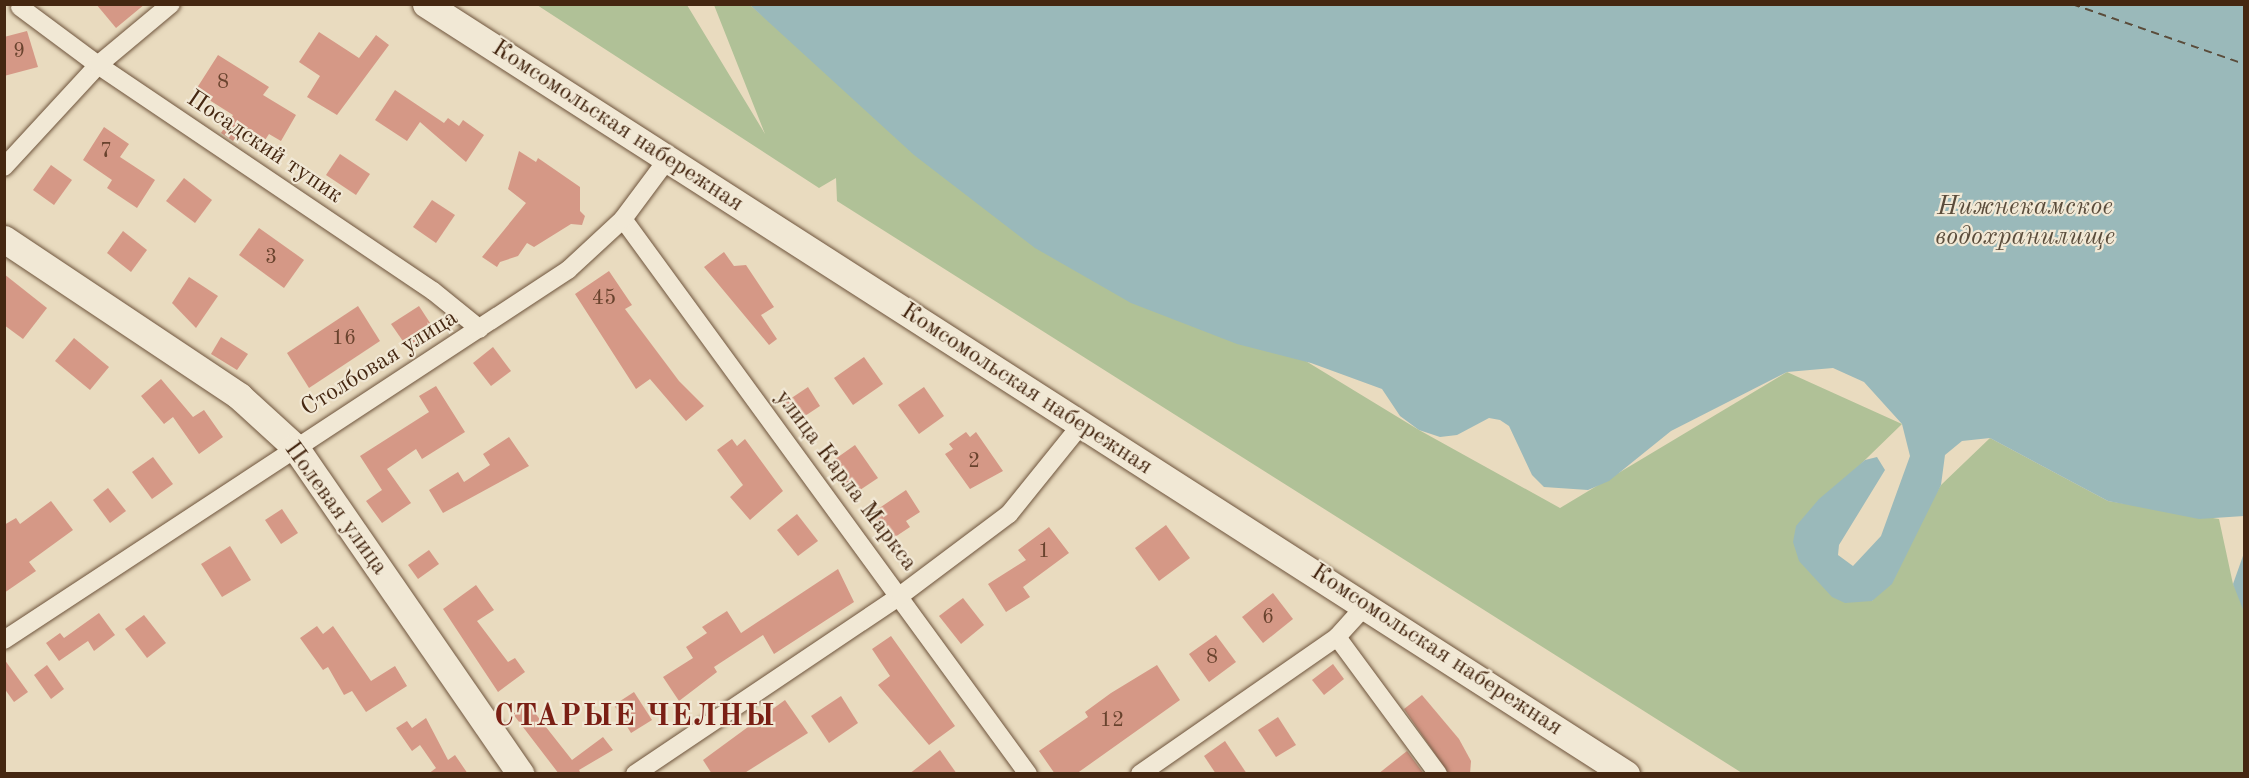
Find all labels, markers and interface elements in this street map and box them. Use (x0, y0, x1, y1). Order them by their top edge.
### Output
street label: Комсомольская набережная (486, 35, 748, 219)
house number: 9 (13, 39, 25, 65)
house number: 8 (217, 70, 229, 96)
street label: Посадский тупик (180, 85, 348, 211)
house number: 7 (100, 139, 112, 165)
water label: Нижнекамское водохранилище (1935, 192, 2115, 254)
house number: 3 (265, 245, 277, 271)
house number: 45 (592, 286, 616, 312)
street label: Комсомольская набережная (895, 298, 1157, 482)
street label: Столбовая улица (296, 304, 464, 424)
house number: 16 (332, 326, 356, 352)
street label: улица Карла Маркса (768, 385, 922, 577)
street label: Полевая улица (277, 437, 393, 581)
house number: 2 (968, 449, 980, 475)
house number: 1 (1038, 539, 1050, 565)
street label: Комсомольская набережная (1305, 559, 1567, 743)
house number: 6 (1262, 605, 1274, 631)
house number: 8 (1206, 645, 1218, 671)
district label: СТАРЫЕ ЧЕЛНЫ (494, 699, 776, 735)
house number: 12 (1100, 708, 1124, 734)

